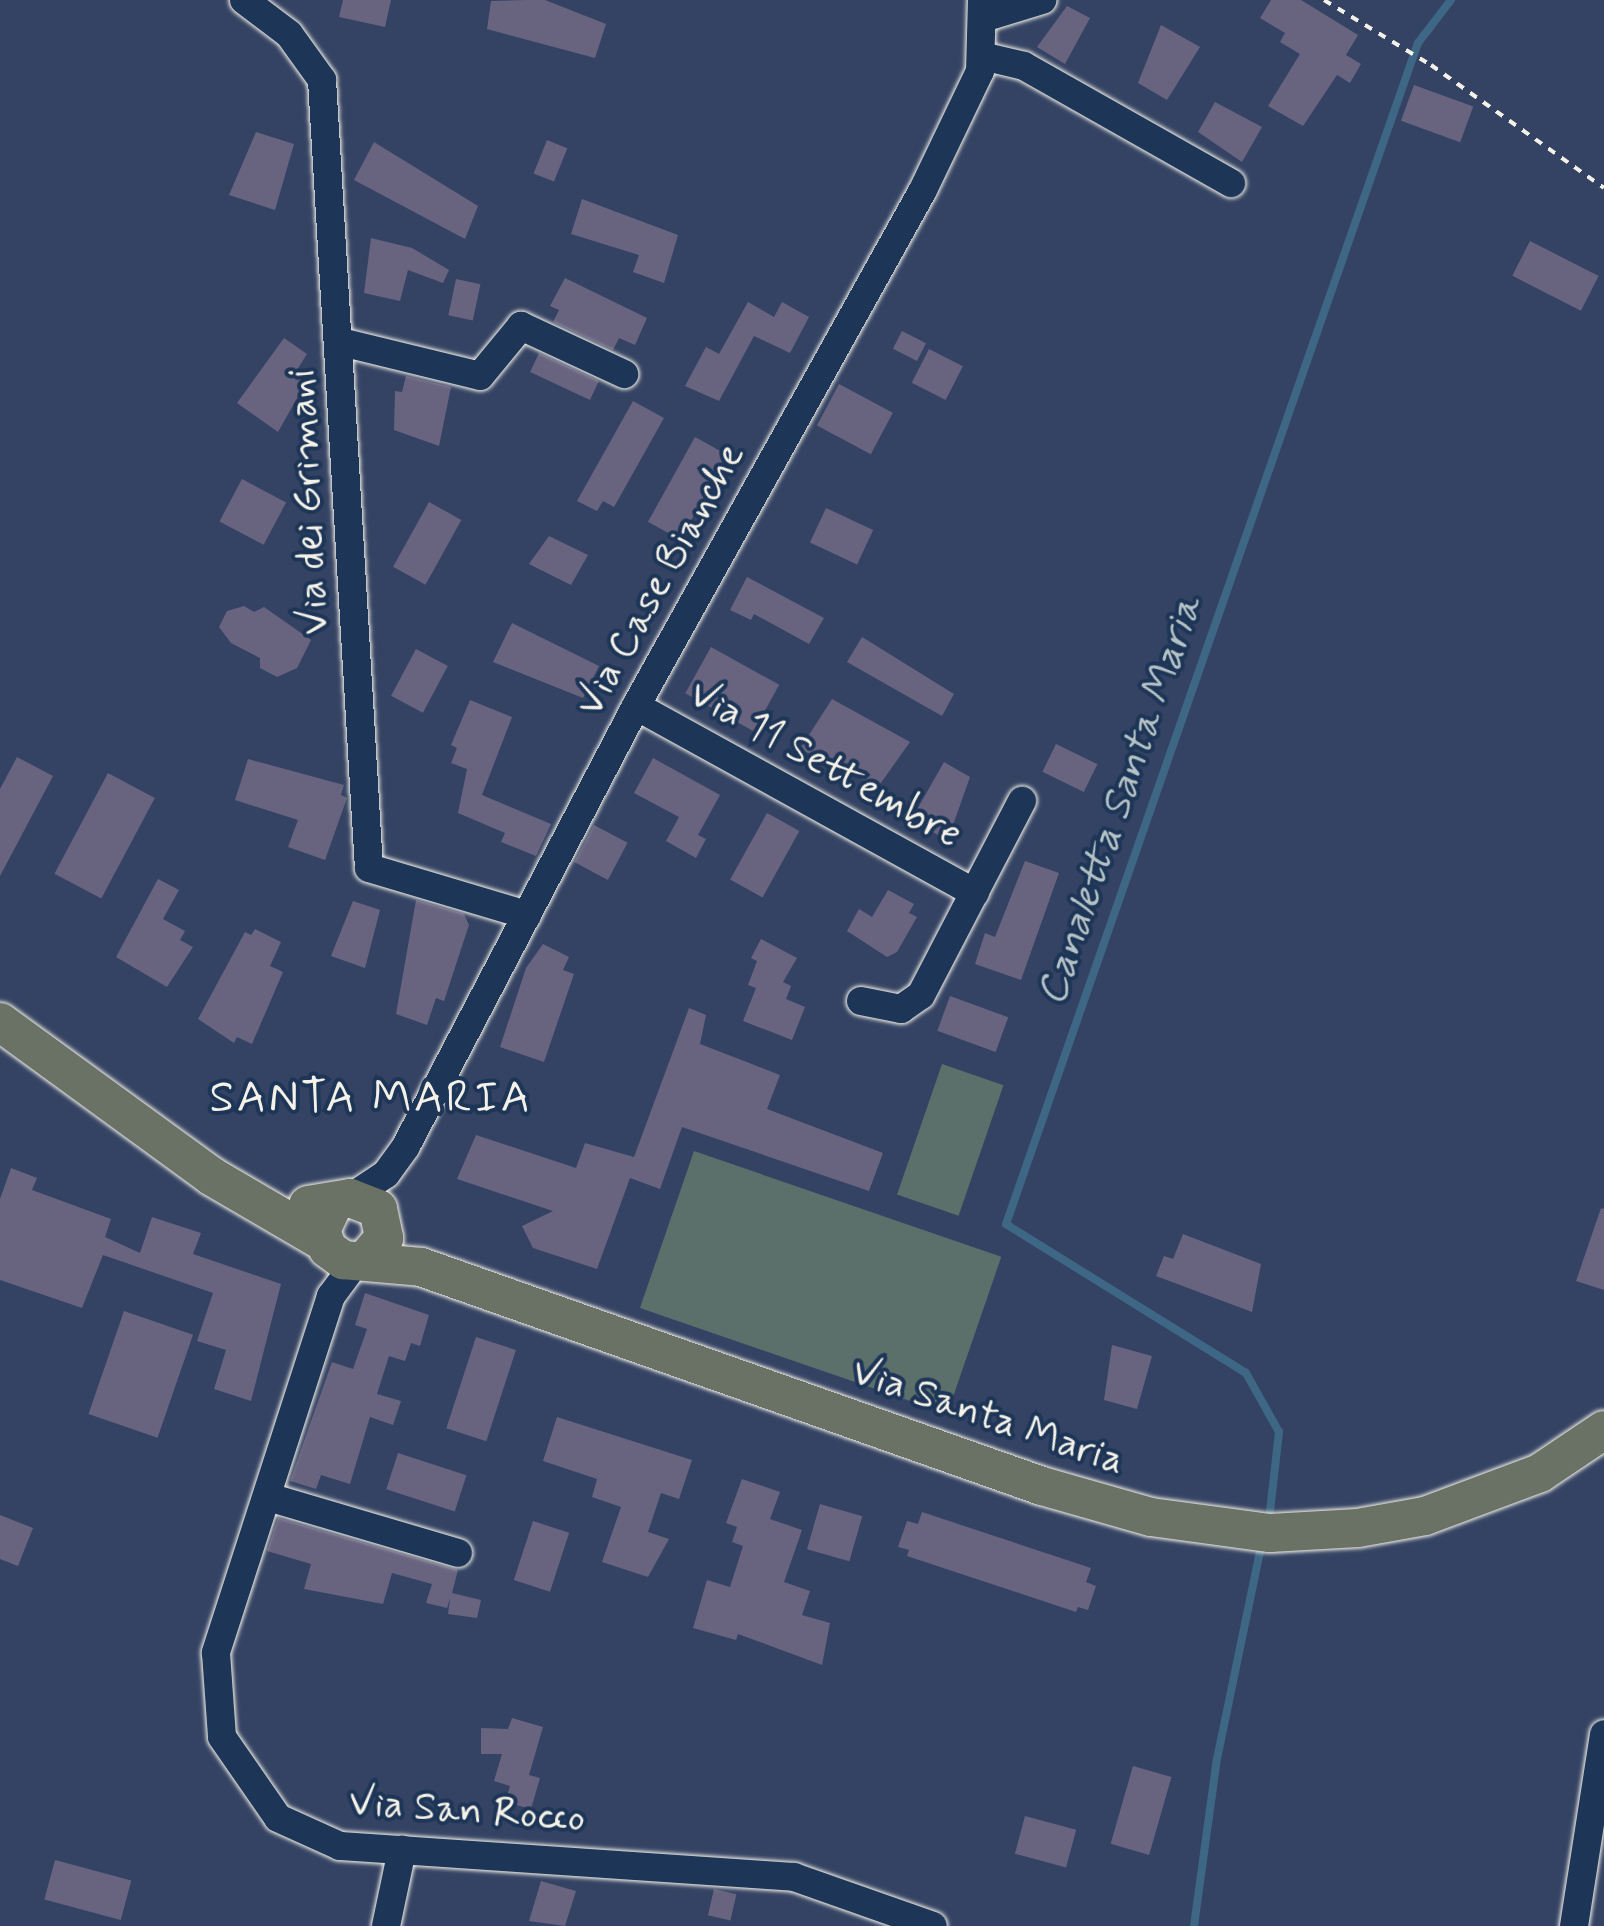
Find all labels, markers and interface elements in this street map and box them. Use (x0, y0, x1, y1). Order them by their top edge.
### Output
street label: Via dei Grimani (278, 368, 340, 636)
street label: Via Case Bianche (568, 439, 754, 721)
water label: Canaletta Santa Maria (1028, 591, 1214, 1011)
street label: Via 11 Settembre (680, 670, 970, 860)
district label: SANTA MARIA (207, 1072, 535, 1126)
street label: Via Santa Maria (846, 1348, 1130, 1486)
street label: Via San Rocco (351, 1779, 583, 1843)

